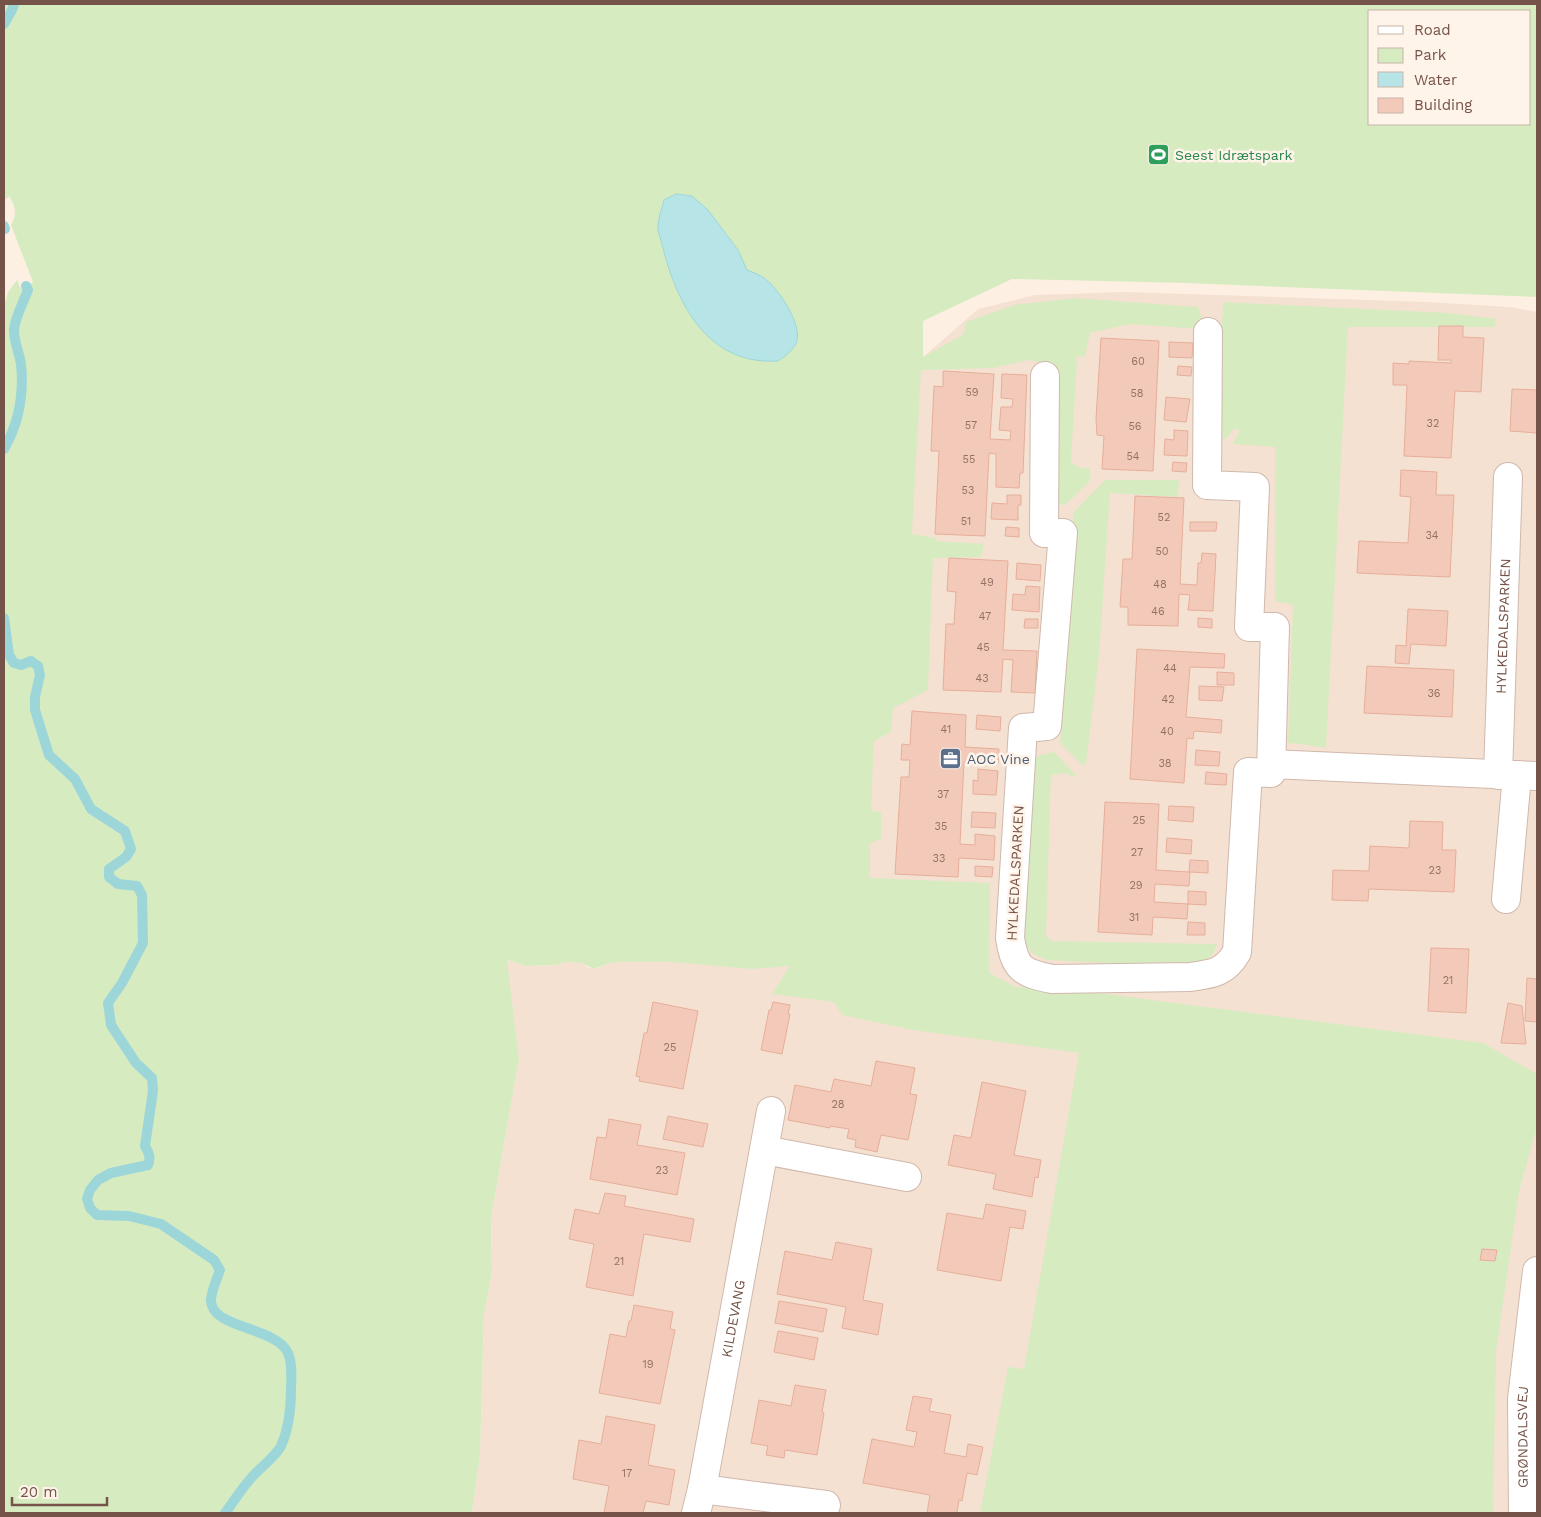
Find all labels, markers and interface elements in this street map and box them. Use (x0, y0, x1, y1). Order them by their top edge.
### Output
legend (1368, 10, 1531, 125)
text: Road (1414, 21, 1451, 39)
text: Park (1414, 46, 1447, 64)
text: Water (1414, 71, 1457, 89)
text: Building (1414, 96, 1472, 114)
sports icon: Seest Idrætspark (1147, 143, 1171, 167)
place label: Seest Idrætspark (1175, 147, 1292, 163)
house number: 60 (1131, 355, 1145, 368)
house number: 59 (965, 386, 979, 399)
house number: 58 (1130, 387, 1144, 400)
house number: 32 (1427, 417, 1439, 430)
house number: 57 (965, 419, 977, 432)
house number: 56 (1128, 420, 1142, 433)
house number: 54 (1126, 450, 1140, 463)
house number: 55 (963, 453, 975, 466)
house number: 53 (962, 484, 974, 497)
house number: 52 (1158, 511, 1170, 524)
house number: 51 (961, 515, 971, 528)
house number: 34 (1425, 529, 1439, 542)
house number: 50 (1155, 545, 1169, 558)
street label: HYLKEDALSPARKEN (1493, 558, 1513, 694)
house number: 49 (980, 576, 994, 589)
house number: 48 (1153, 578, 1167, 591)
house number: 46 (1151, 605, 1165, 618)
house number: 47 (979, 610, 991, 623)
house number: 45 (976, 641, 990, 654)
house number: 44 (1163, 662, 1177, 675)
house number: 43 (975, 672, 989, 685)
house number: 36 (1427, 687, 1441, 700)
house number: 42 (1161, 693, 1175, 706)
house number: 41 (941, 723, 951, 736)
house number: 40 (1160, 725, 1174, 738)
office icon: AOC Vine (939, 747, 963, 771)
place label: AOC Vine (967, 751, 1030, 767)
house number: 38 (1158, 757, 1172, 770)
house number: 37 (937, 788, 949, 801)
street label: HYLKEDALSPARKEN (1003, 805, 1027, 941)
house number: 25 (1133, 814, 1145, 827)
house number: 35 (935, 820, 947, 833)
house number: 27 (1131, 846, 1143, 859)
house number: 33 (933, 852, 945, 865)
house number: 23 (1429, 864, 1441, 877)
house number: 29 (1129, 879, 1143, 892)
house number: 31 (1129, 911, 1139, 924)
house number: 21 (1443, 974, 1453, 987)
house number: 25 (664, 1041, 676, 1054)
house number: 28 (831, 1098, 845, 1111)
house number: 23 (656, 1164, 668, 1177)
house number: 21 (614, 1255, 624, 1268)
street label: KILDEVANG (718, 1278, 748, 1359)
house number: 19 (642, 1358, 654, 1371)
street label: GRØNDALSVEJ (1514, 1385, 1531, 1488)
house number: 17 (622, 1467, 632, 1480)
scale bar (12, 1474, 108, 1506)
text: 20 m (20, 1483, 58, 1501)

